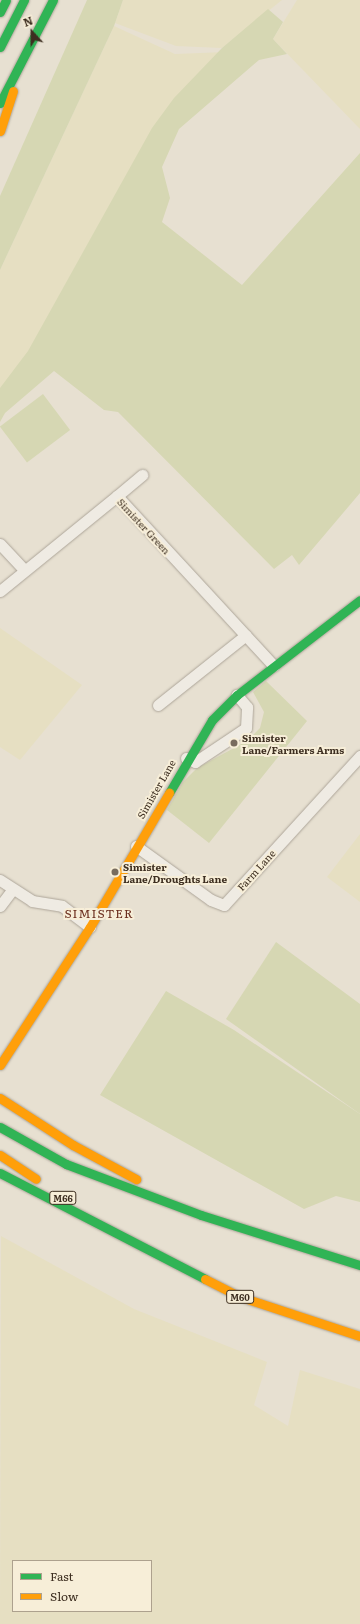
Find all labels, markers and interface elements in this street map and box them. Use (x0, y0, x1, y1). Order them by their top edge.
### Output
north arrow (12, 12, 52, 52)
text: N (21, 12, 35, 30)
street label: Simister Green (115, 496, 173, 556)
place label: Simister Lane/Farmers Arms (242, 731, 344, 754)
marker: Simister Lane/Farmers Arms (229, 738, 239, 748)
street label: Simister Lane (134, 757, 178, 821)
street label: Farm Lane (235, 847, 277, 893)
place label: Simister Lane/Droughts Lane (123, 860, 227, 884)
marker: Simister Lane/Droughts Lane (110, 867, 120, 877)
district label: SIMISTER (64, 907, 134, 921)
road number: M66 (49, 1191, 77, 1205)
road number: M60 (226, 1290, 254, 1304)
legend (12, 1560, 152, 1612)
text: Fast (50, 1567, 73, 1585)
text: Slow (50, 1587, 78, 1605)

